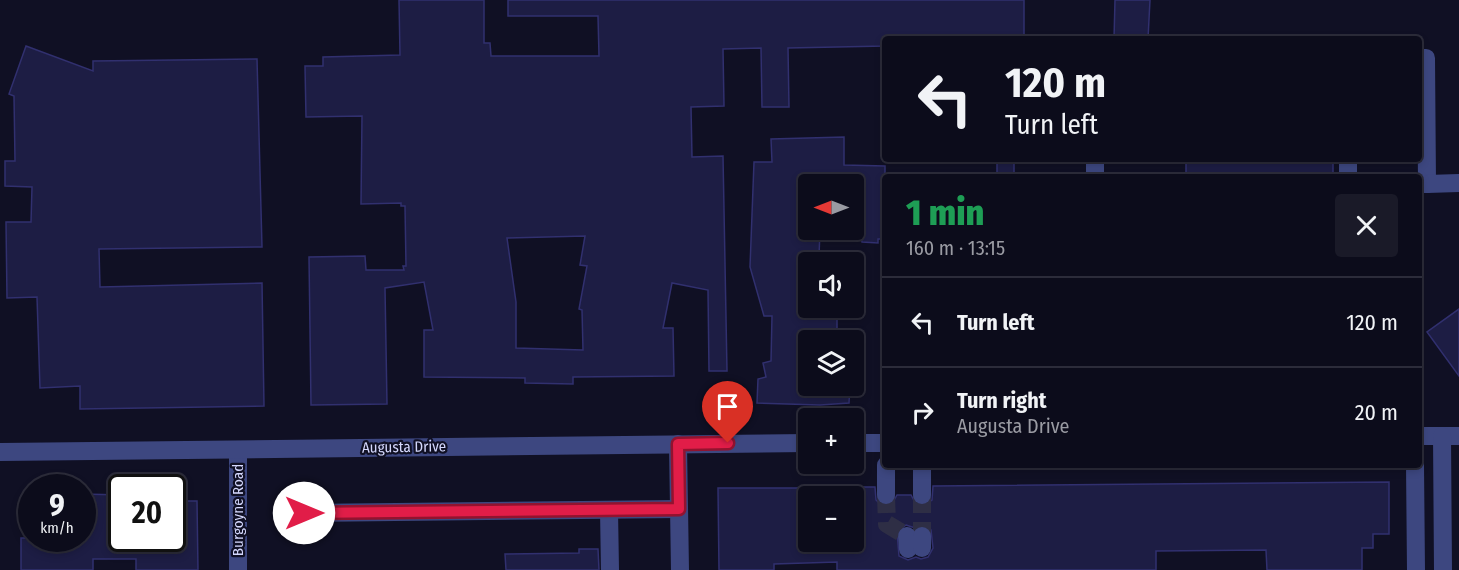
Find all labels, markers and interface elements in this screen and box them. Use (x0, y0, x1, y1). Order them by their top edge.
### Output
text: 120 m (1005, 58, 1106, 108)
icon: left (906, 60, 984, 138)
text: Turn left (1005, 109, 1098, 141)
north arrow (798, 174, 864, 240)
map controls (798, 174, 864, 552)
text: 1 min (906, 191, 984, 235)
button: close (1335, 194, 1398, 257)
text: 160 m · 13:15 (906, 236, 1005, 260)
button: sound (798, 252, 864, 318)
icon: left (906, 306, 939, 339)
text: Turn left (957, 309, 1035, 336)
text: 120 m (1346, 309, 1398, 336)
button: layers (798, 330, 864, 396)
pin (702, 381, 753, 443)
text: Turn right (957, 387, 1046, 414)
icon: arrive (711, 390, 744, 423)
icon: right (906, 396, 939, 429)
text: 20 m (1355, 399, 1398, 426)
button: + (798, 408, 864, 474)
text: Augusta Drive (957, 414, 1069, 438)
street label: Augusta Drive (362, 437, 446, 457)
street label: Burgoyne Road (229, 464, 247, 556)
speed limit sign: 20 (108, 474, 186, 552)
position arrow (272, 481, 336, 545)
button: − (798, 486, 864, 552)
text: 9 (49, 488, 65, 524)
text: km/h (40, 519, 74, 537)

